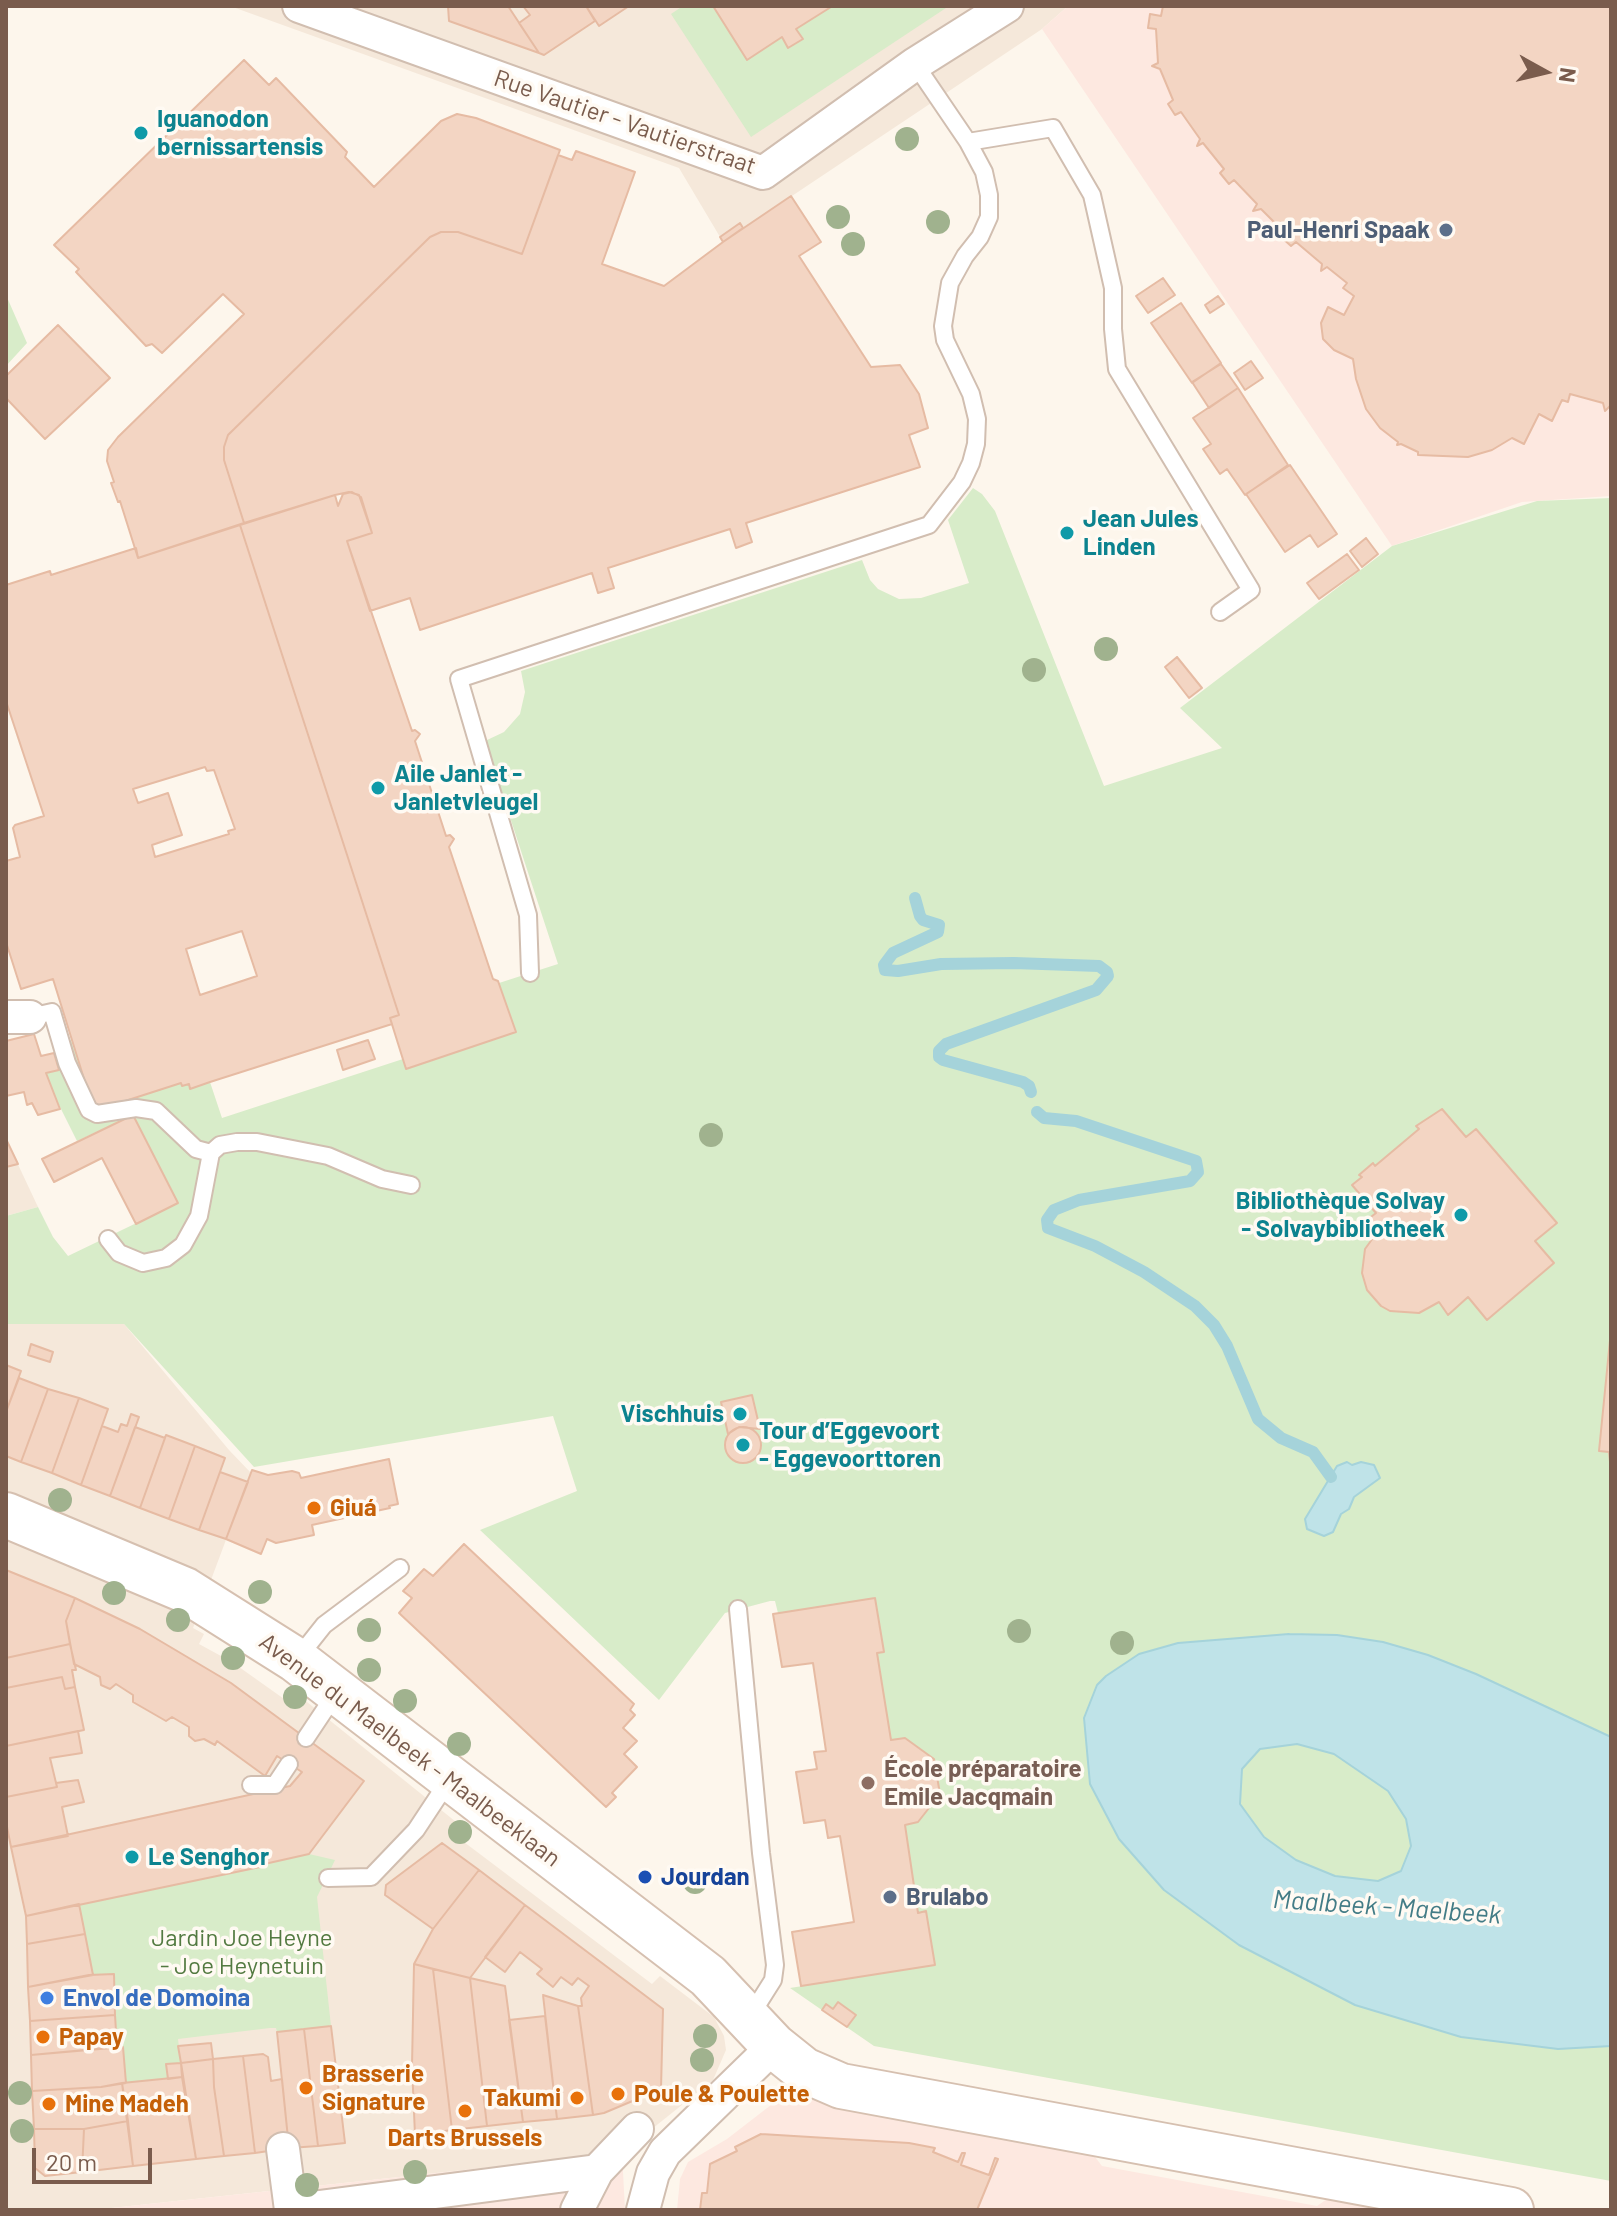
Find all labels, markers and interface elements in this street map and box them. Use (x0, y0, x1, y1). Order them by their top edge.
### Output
north arrow (1505, 32, 1585, 112)
street label: Rue Vautier - Vautierstraat (490, 64, 760, 180)
text: N (1555, 66, 1583, 84)
place label: Iguanodon bernissartensis (157, 105, 323, 161)
marker: Iguanodon bernissartensis (132, 124, 150, 142)
place label: Paul-Henri Spaak (1247, 216, 1430, 244)
marker: Paul-Henri Spaak (1437, 221, 1455, 239)
place label: Jean Jules Linden (1083, 505, 1198, 561)
marker: Jean Jules Linden (1058, 524, 1076, 542)
place label: Aile Janlet - Janletvleugel (394, 760, 538, 816)
marker: Aile Janlet - Janletvleugel (369, 779, 387, 797)
place label: Bibliothèque Solvay - Solvaybibliotheek (1236, 1187, 1445, 1243)
marker: Bibliothèque Solvay - Solvaybibliotheek (1452, 1206, 1470, 1224)
place label: Vischhuis (621, 1400, 724, 1428)
marker: Vischhuis (731, 1405, 749, 1423)
place label: Tour d’Eggevoort - Eggevoorttoren (759, 1417, 941, 1473)
marker: Tour d’Eggevoort - Eggevoorttoren (734, 1436, 752, 1454)
place label: Giuá (330, 1494, 377, 1522)
marker: Giuá (305, 1499, 323, 1517)
street label: Avenue du Maelbeek - Maalbeeklaan (254, 1627, 566, 1873)
place label: École préparatoire Emile Jacqmain (884, 1755, 1082, 1811)
marker: École préparatoire Emile Jacqmain (859, 1774, 877, 1792)
place label: Le Senghor (148, 1843, 269, 1871)
marker: Le Senghor (123, 1848, 141, 1866)
place label: Jourdan (661, 1863, 750, 1891)
marker: Jourdan (636, 1868, 654, 1886)
place label: Brulabo (906, 1883, 989, 1911)
water label: Maalbeek - Maelbeek (1272, 1883, 1502, 1931)
marker: Brulabo (881, 1888, 899, 1906)
park label: Jardin Joe Heyne - Joe Heynetuin (151, 1924, 333, 1980)
place label: Envol de Domoina (63, 1984, 250, 2012)
marker: Envol de Domoina (38, 1989, 56, 2007)
place label: Papay (59, 2023, 124, 2051)
marker: Papay (34, 2028, 52, 2046)
place label: Brasserie Signature (322, 2060, 425, 2116)
marker: Brasserie Signature (297, 2079, 315, 2097)
place label: Poule & Poulette (634, 2080, 809, 2108)
place label: Takumi (483, 2084, 561, 2112)
marker: Poule & Poulette (609, 2085, 627, 2103)
marker: Takumi (568, 2089, 586, 2107)
place label: Mine Madeh (65, 2090, 189, 2118)
marker: Mine Madeh (40, 2095, 58, 2113)
marker: Darts Brussels (456, 2102, 474, 2120)
place label: Darts Brussels (388, 2124, 542, 2152)
scale bar (36, 2132, 156, 2182)
text: 20 m (46, 2147, 97, 2176)

